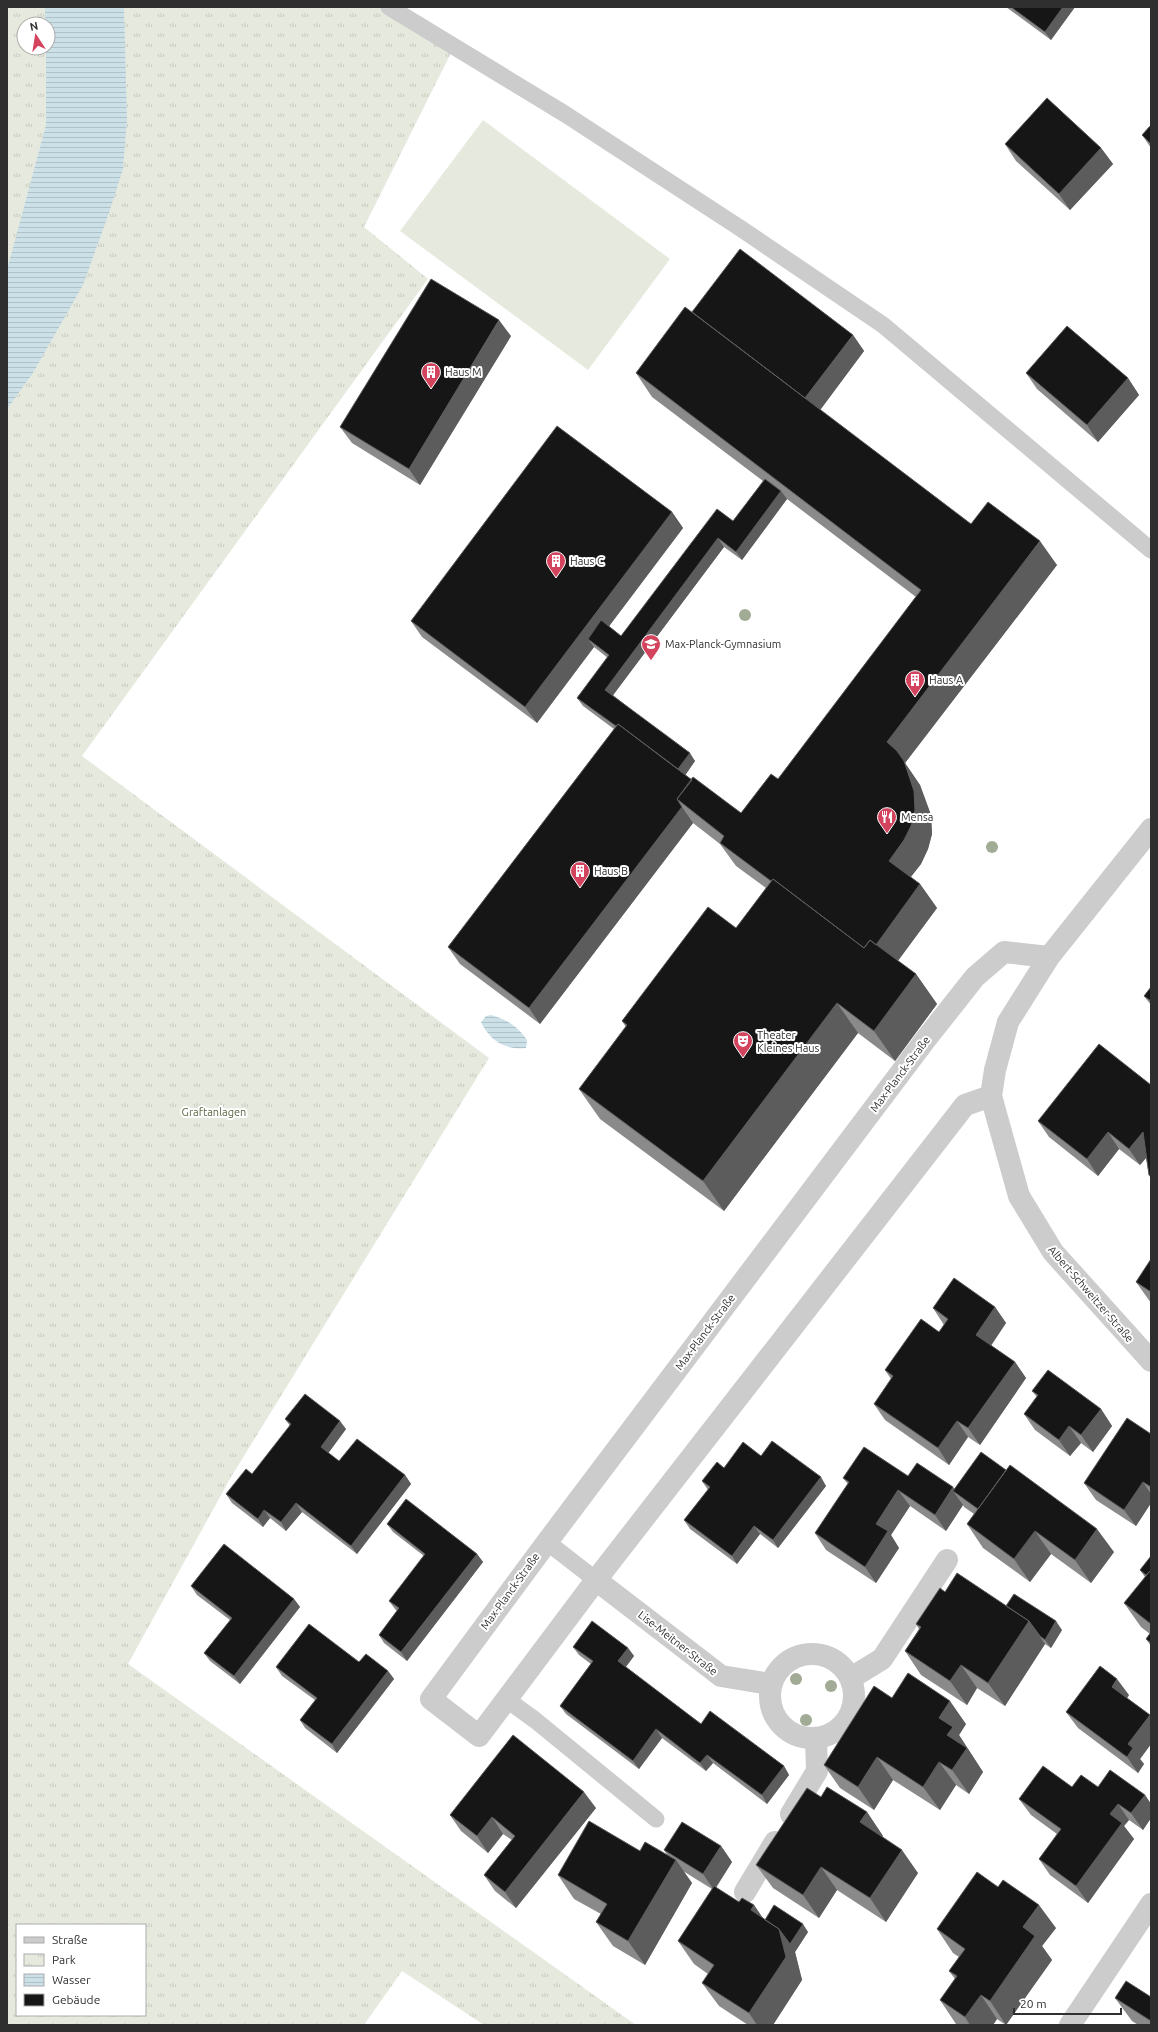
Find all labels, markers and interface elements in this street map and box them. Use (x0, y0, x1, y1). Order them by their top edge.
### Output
north arrow (16, 16, 56, 56)
text: N (29, 19, 39, 33)
building icon: Haus M (420, 361, 442, 389)
place label: Haus M (445, 366, 481, 378)
building icon: Haus C (545, 550, 567, 578)
place label: Haus C (570, 555, 604, 567)
school or university icon: Max-Planck-Gymnasium (640, 633, 662, 661)
place label: Max-Planck-Gymnasium (665, 638, 781, 650)
building icon: Haus A (904, 669, 926, 697)
place label: Haus A (929, 674, 964, 686)
restaurant icon: Mensa (876, 806, 898, 834)
place label: Mensa (901, 811, 933, 823)
building icon: Haus B (569, 860, 591, 888)
place label: Haus B (594, 865, 628, 877)
place label: Theater Kleines Haus (757, 1029, 820, 1054)
theatre icon: Theater Kleines Haus (732, 1030, 754, 1058)
street label: Max-Planck-Straße (868, 1034, 932, 1114)
park label: Graftanlagen (182, 1106, 246, 1118)
street label: Albert-Schweitzer-Straße (1046, 1243, 1136, 1345)
street label: Max-Planck-Straße (673, 1292, 737, 1372)
street label: Max-Planck-Straße (478, 1550, 542, 1632)
street label: Lise-Meitner-Straße (636, 1608, 720, 1678)
legend (16, 1924, 146, 2016)
text: Straße (52, 1933, 88, 1946)
text: Park (52, 1953, 76, 1966)
text: Wasser (52, 1973, 91, 1986)
scale bar (1014, 1990, 1121, 2016)
text: Gebäude (52, 1993, 100, 2006)
text: 20 m (1020, 1997, 1047, 2010)

